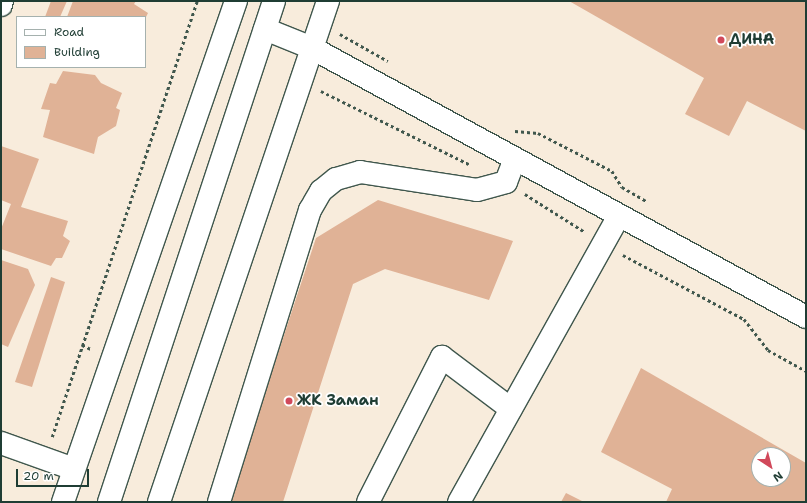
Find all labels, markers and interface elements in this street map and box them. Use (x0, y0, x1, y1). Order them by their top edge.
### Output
legend (16, 16, 146, 68)
text: Road (54, 24, 84, 40)
place label: ДИНА (729, 31, 774, 49)
marker: ДИНА (716, 35, 726, 45)
text: Building (54, 44, 100, 60)
place label: ЖК Заман (297, 392, 379, 410)
marker: ЖК Заман (284, 396, 294, 406)
north arrow (751, 447, 791, 487)
scale bar (18, 461, 91, 487)
text: 20 m (23, 468, 54, 484)
text: N (770, 468, 786, 485)

